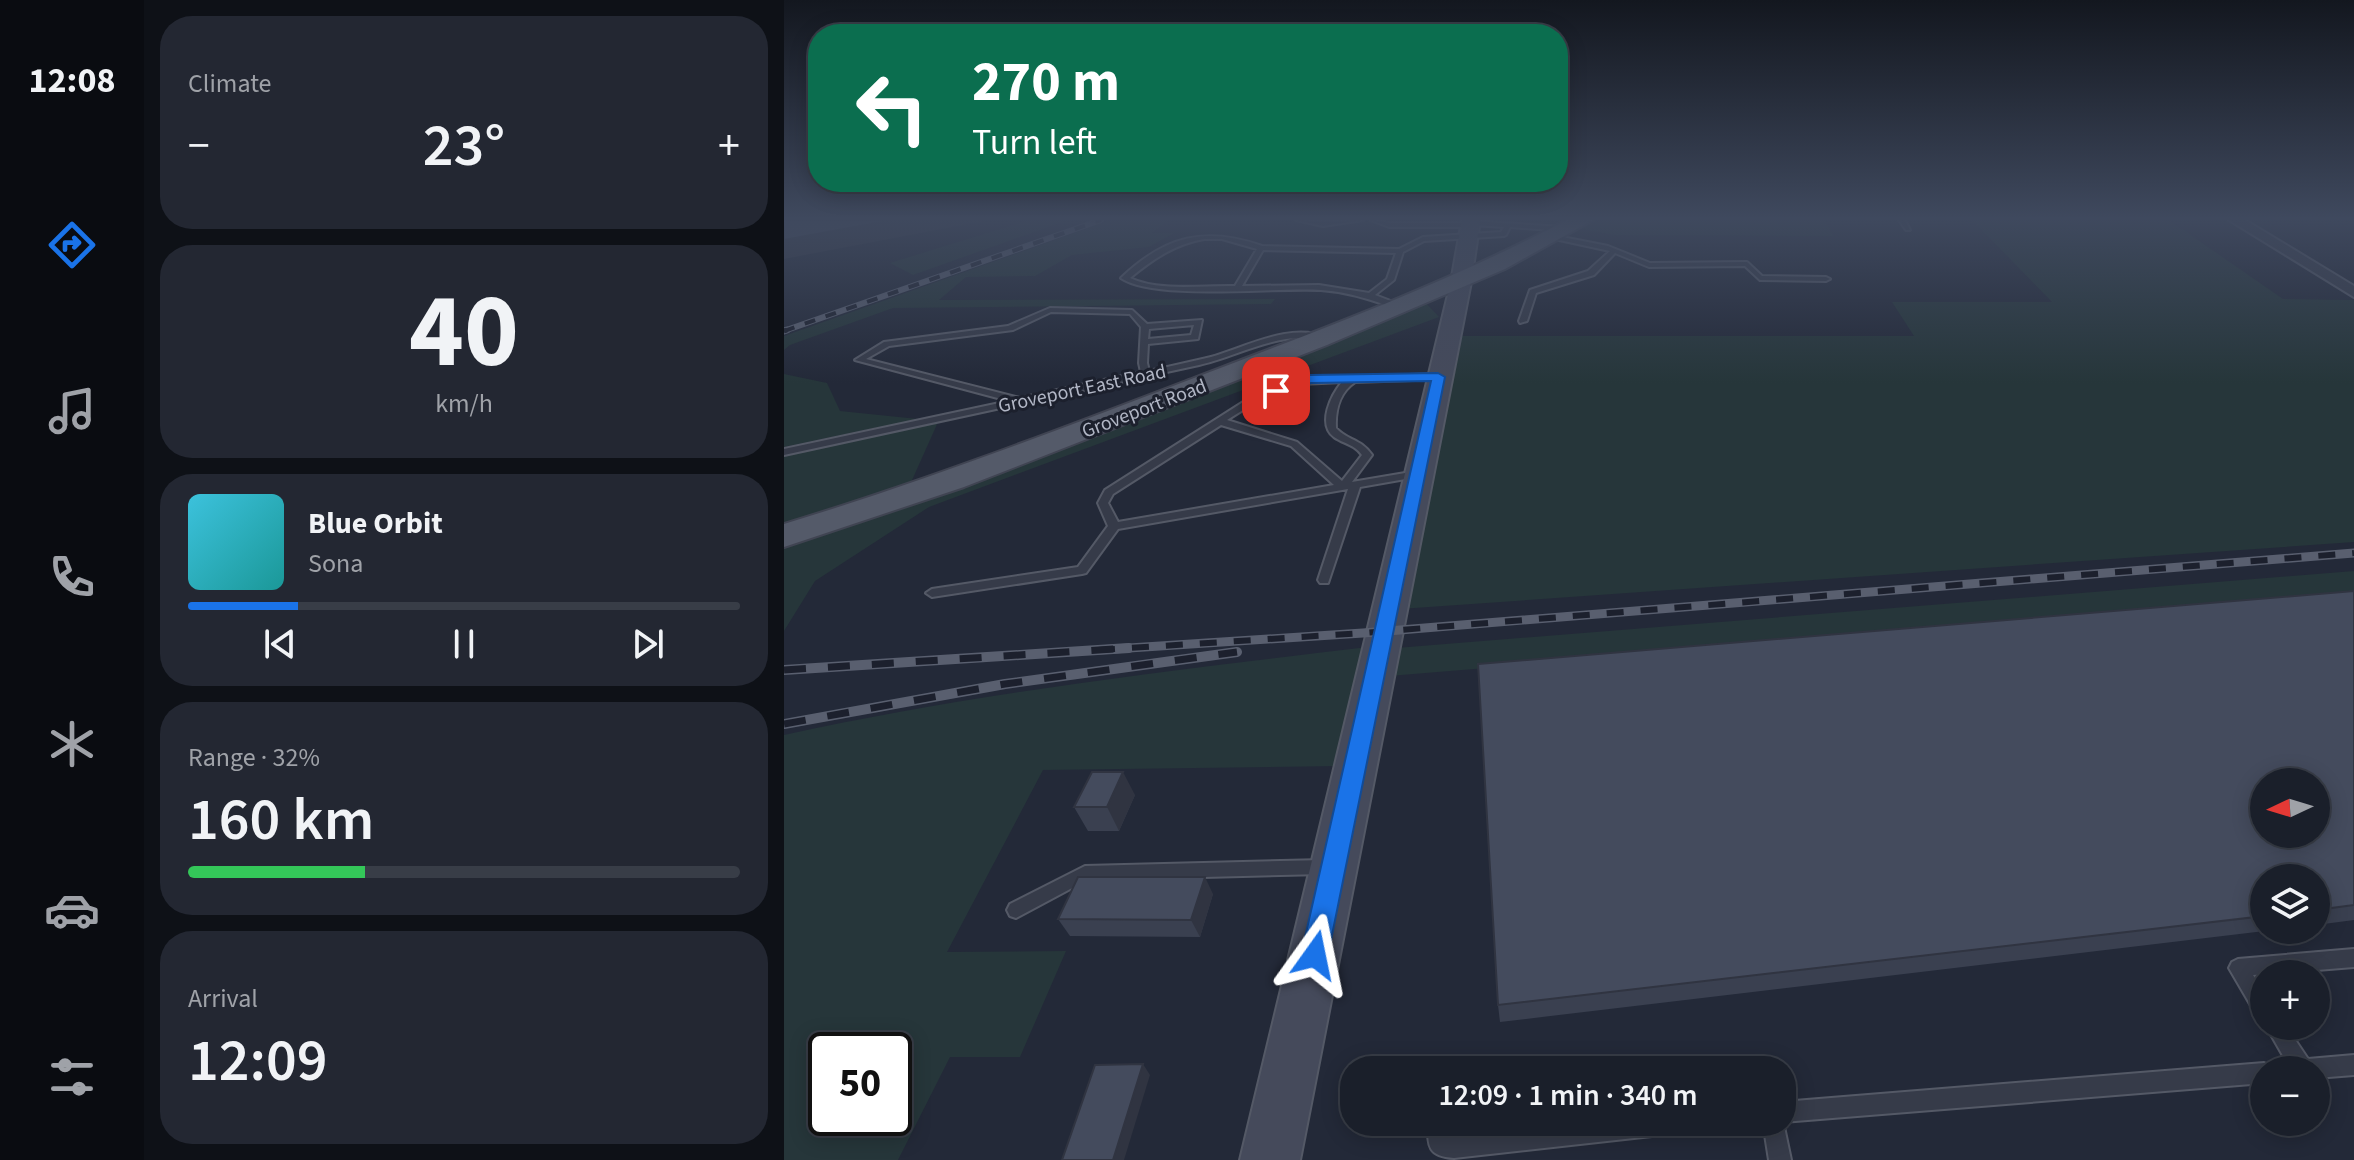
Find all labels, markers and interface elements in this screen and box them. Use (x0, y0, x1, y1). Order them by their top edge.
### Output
text: 270 m (972, 43, 1120, 122)
text: 12:08 (29, 55, 115, 106)
icon: left (840, 56, 944, 160)
text: Climate (188, 65, 272, 102)
text: 23° (423, 104, 505, 189)
text: − (188, 115, 210, 178)
text: + (718, 115, 740, 178)
text: Turn left (972, 117, 1097, 168)
icon: directions (44, 217, 100, 273)
text: 40 (409, 259, 519, 407)
pin (1242, 357, 1310, 425)
street label: Groveport East Road (996, 358, 1169, 420)
icon: arrive (1254, 369, 1298, 413)
street label: Groveport Road (1078, 372, 1211, 446)
icon: music (44, 383, 100, 439)
text: km/h (435, 385, 493, 422)
text: Blue Orbit (308, 502, 443, 545)
text: Sona (308, 545, 363, 582)
icon: phone (44, 549, 100, 605)
icon: previous (258, 622, 302, 666)
icon: pause (442, 622, 486, 666)
icon: next (626, 622, 670, 666)
icon: climate (44, 716, 100, 772)
text: Range · 32% (188, 739, 320, 776)
north arrow (2250, 768, 2330, 848)
map controls (2250, 768, 2330, 1136)
text: 160 km (188, 778, 374, 863)
button: layers (2250, 864, 2330, 944)
icon: car (44, 882, 100, 938)
position arrow (1273, 913, 1357, 997)
button: + (2250, 960, 2330, 1040)
text: Arrival (188, 980, 258, 1017)
text: 12:09 (188, 1019, 328, 1104)
speed limit sign: 50 (808, 1032, 912, 1136)
icon: filters (44, 1049, 100, 1105)
button: − (2250, 1056, 2330, 1136)
text: 12:09 · 1 min · 340 m (1438, 1074, 1698, 1117)

